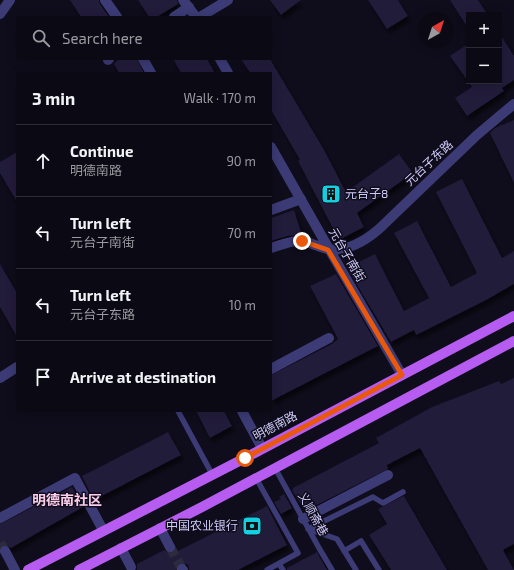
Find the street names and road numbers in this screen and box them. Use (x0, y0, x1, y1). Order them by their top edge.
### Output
street label: 元台子东路 (402, 137, 455, 188)
street label: 元台子南街 (327, 225, 369, 284)
street label: 明德南路 (250, 408, 299, 443)
street label: 义顺斋巷 (296, 489, 332, 538)

